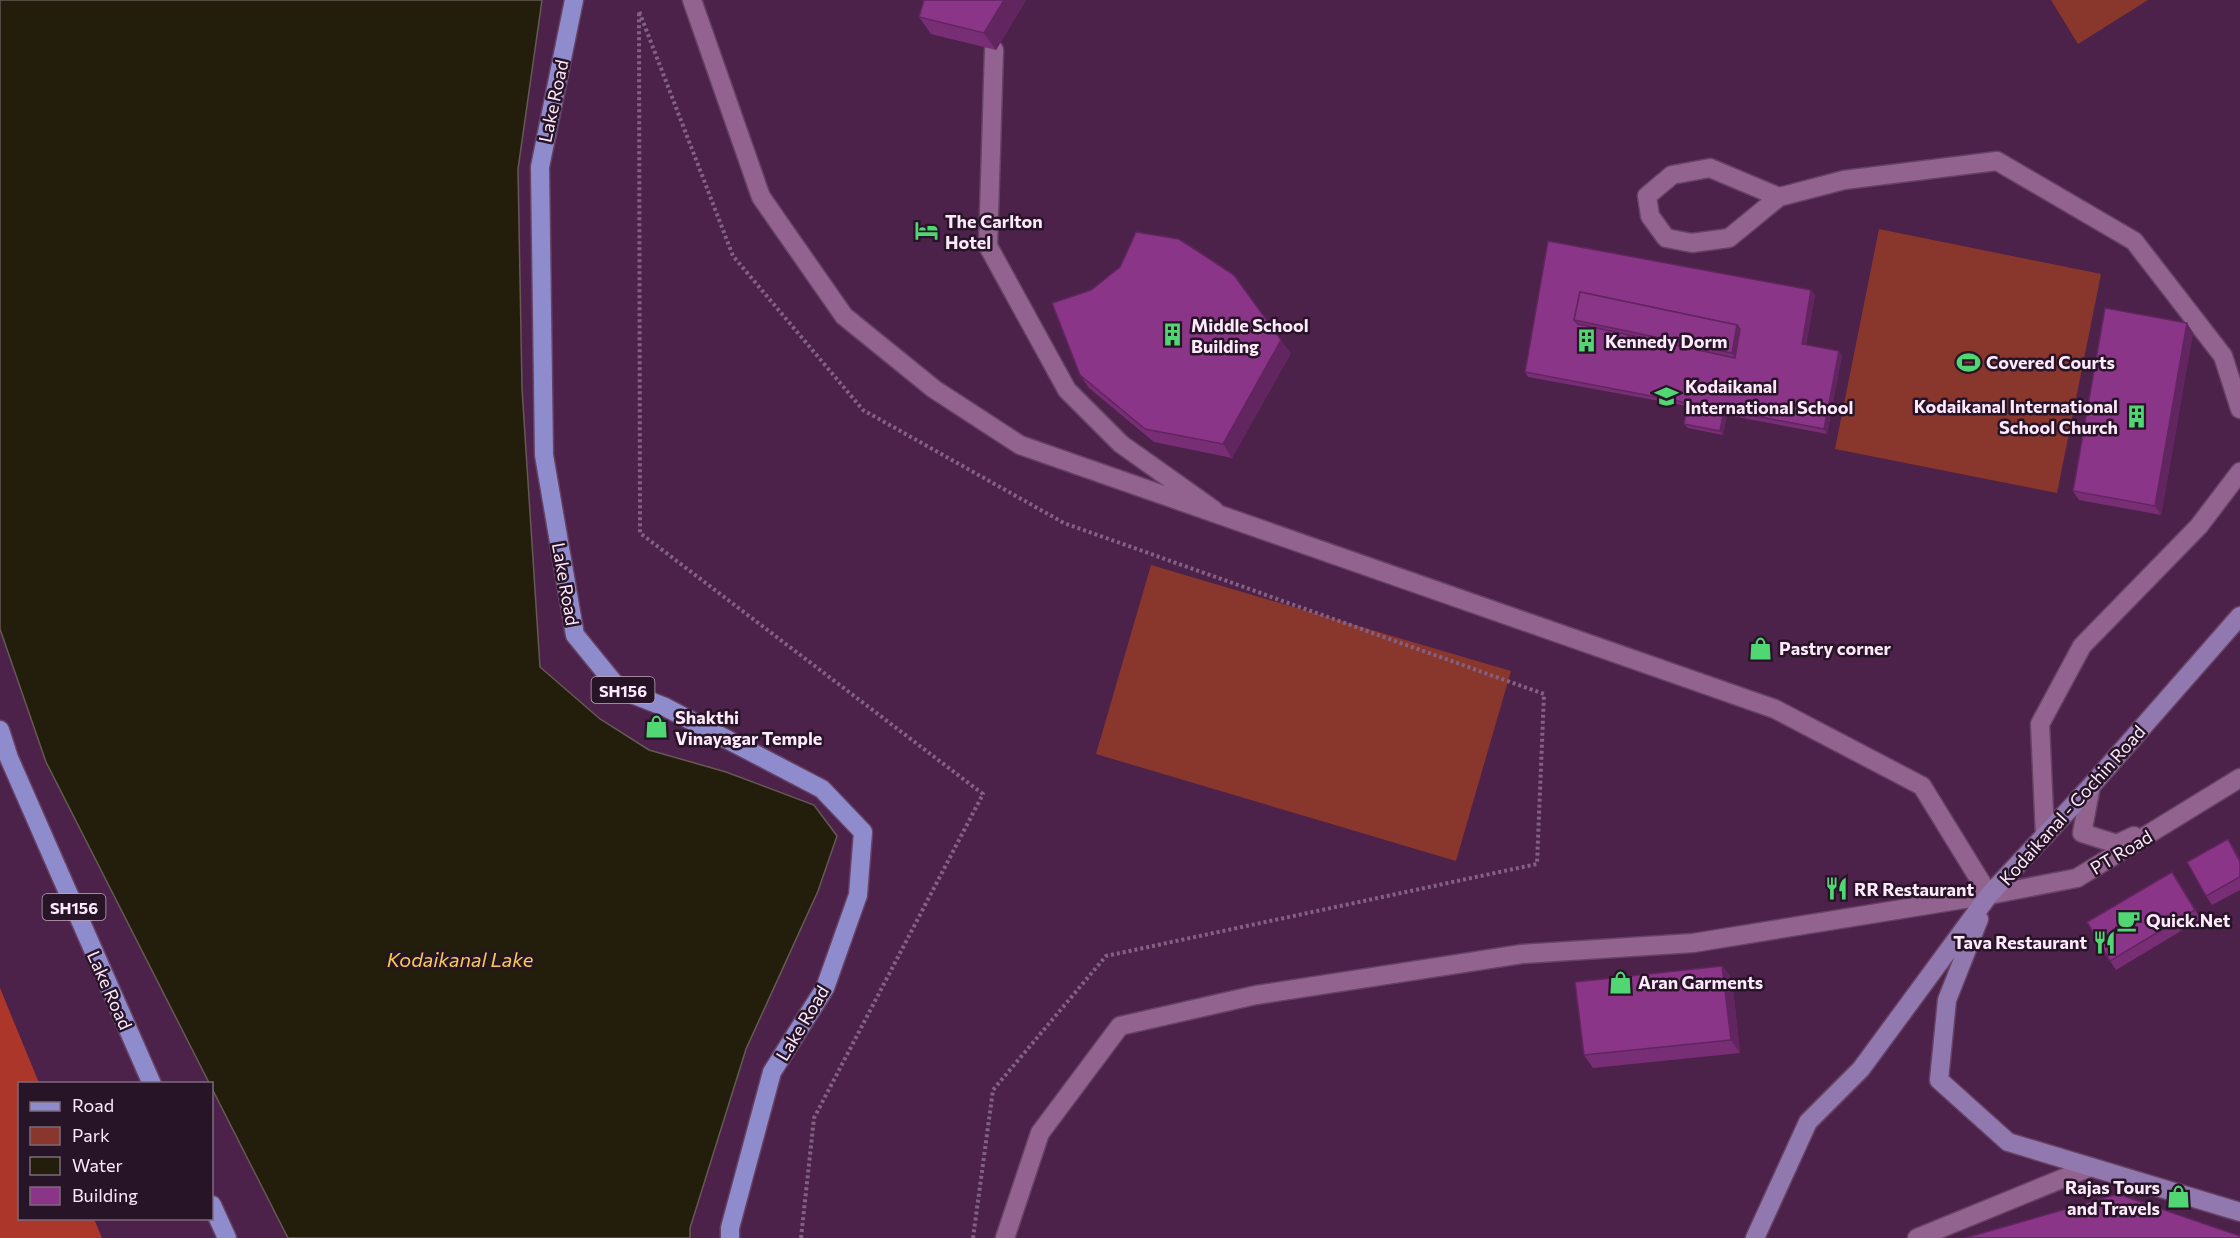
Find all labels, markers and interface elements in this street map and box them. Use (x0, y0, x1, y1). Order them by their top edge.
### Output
street label: Lake Road (534, 58, 572, 144)
place label: The Carlton Hotel (945, 210, 1043, 253)
hotel icon: The Carlton Hotel (914, 218, 940, 244)
place label: Middle School Building (1191, 314, 1309, 357)
building icon: Middle School Building (1160, 322, 1186, 348)
building icon: Kennedy Dorm (1574, 328, 1600, 354)
place label: Kennedy Dorm (1605, 330, 1728, 352)
sports icon: Covered Courts (1955, 349, 1981, 375)
place label: Covered Courts (1986, 351, 2115, 373)
place label: Kodaikanal International School (1685, 375, 1853, 418)
school or university icon: Kodaikanal International School (1654, 383, 1680, 409)
place label: Kodaikanal International School Church (1914, 395, 2118, 438)
building icon: Kodaikanal International School Church (2123, 403, 2149, 429)
street label: Lake Road (548, 541, 584, 627)
shop icon: Pastry corner (1748, 635, 1774, 661)
place label: Pastry corner (1779, 637, 1892, 659)
road number: SH156 (592, 677, 654, 703)
place label: Shakthi Vinayagar Temple (675, 706, 822, 749)
shop icon: Shakthi Vinayagar Temple (644, 714, 670, 740)
street label: Kodaikanal - Cochin Road (1994, 721, 2150, 889)
street label: PT Road (2086, 825, 2156, 879)
restaurant icon: RR Restaurant (1823, 876, 1849, 902)
place label: RR Restaurant (1854, 878, 1974, 900)
road number: SH156 (42, 894, 106, 920)
cafe icon: Quick.Net (2115, 907, 2141, 933)
place label: Quick.Net (2146, 909, 2231, 931)
restaurant icon: Tava Restaurant (2092, 929, 2118, 955)
place label: Tava Restaurant (1953, 931, 2087, 953)
street label: Lake Road (83, 947, 137, 1033)
water label: Kodaikanal Lake (387, 947, 534, 971)
shop icon: Aran Garments (1607, 969, 1633, 995)
place label: Aran Garments (1638, 971, 1763, 993)
street label: Lake Road (771, 981, 833, 1065)
legend (18, 1082, 213, 1220)
text: Road (72, 1094, 114, 1116)
text: Park (72, 1124, 110, 1146)
text: Water (72, 1154, 123, 1176)
place label: Rajas Tours and Travels (2065, 1176, 2160, 1219)
text: Building (72, 1184, 138, 1206)
shop icon: Rajas Tours and Travels (2165, 1184, 2191, 1210)

